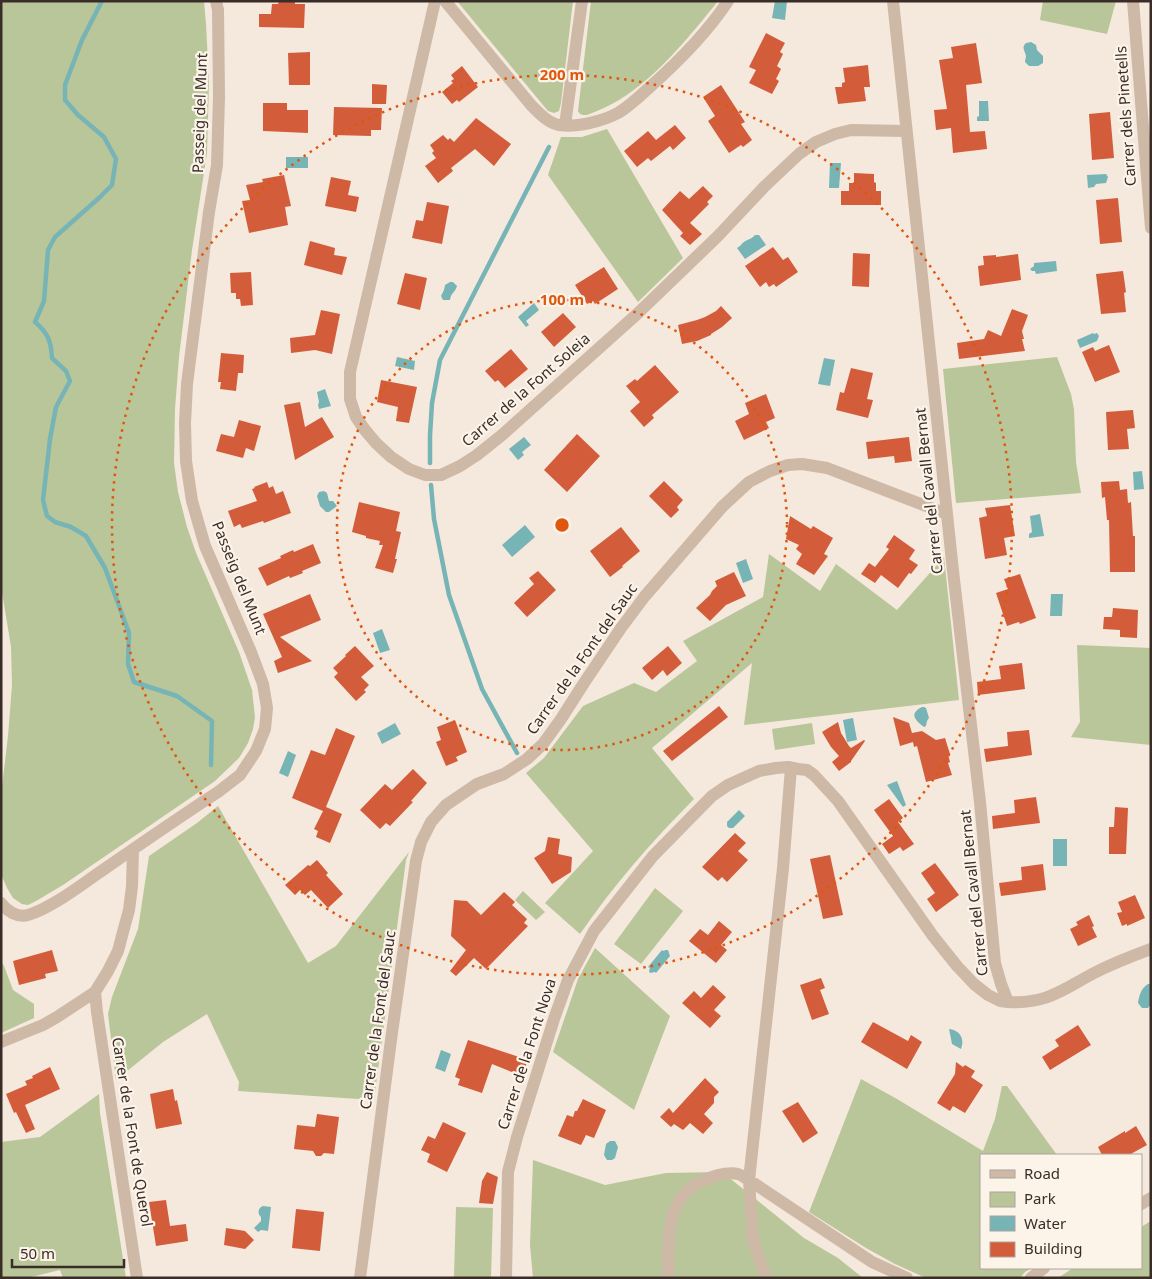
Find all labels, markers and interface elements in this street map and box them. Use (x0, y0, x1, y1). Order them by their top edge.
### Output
street label: Carrer dels Pinetells (1110, 45, 1140, 187)
street label: Passeig del Munt (187, 52, 211, 173)
text: 200 m (540, 64, 584, 84)
text: 100 m (540, 289, 584, 309)
street label: Carrer de la Font Soleia (457, 328, 594, 450)
street label: Carrer del Cavall Bernat (909, 406, 947, 575)
centre of rings (553, 516, 571, 534)
street label: Passeig del Munt (208, 518, 272, 638)
street label: Carrer de la Font del Sauc (521, 579, 641, 738)
street label: Carrer del Cavall Bernat (954, 808, 992, 977)
street label: Carrer de la Font del Sauc (355, 929, 399, 1111)
street label: Carrer de la Font Nova (492, 975, 560, 1132)
street label: Carrer de la Font de Querol (108, 1036, 158, 1228)
legend (980, 1154, 1142, 1269)
text: Road (1024, 1163, 1060, 1183)
text: Park (1024, 1188, 1056, 1208)
text: Water (1024, 1213, 1066, 1233)
scale bar (12, 1236, 125, 1268)
text: Building (1024, 1238, 1082, 1258)
text: 50 m (20, 1243, 55, 1263)

